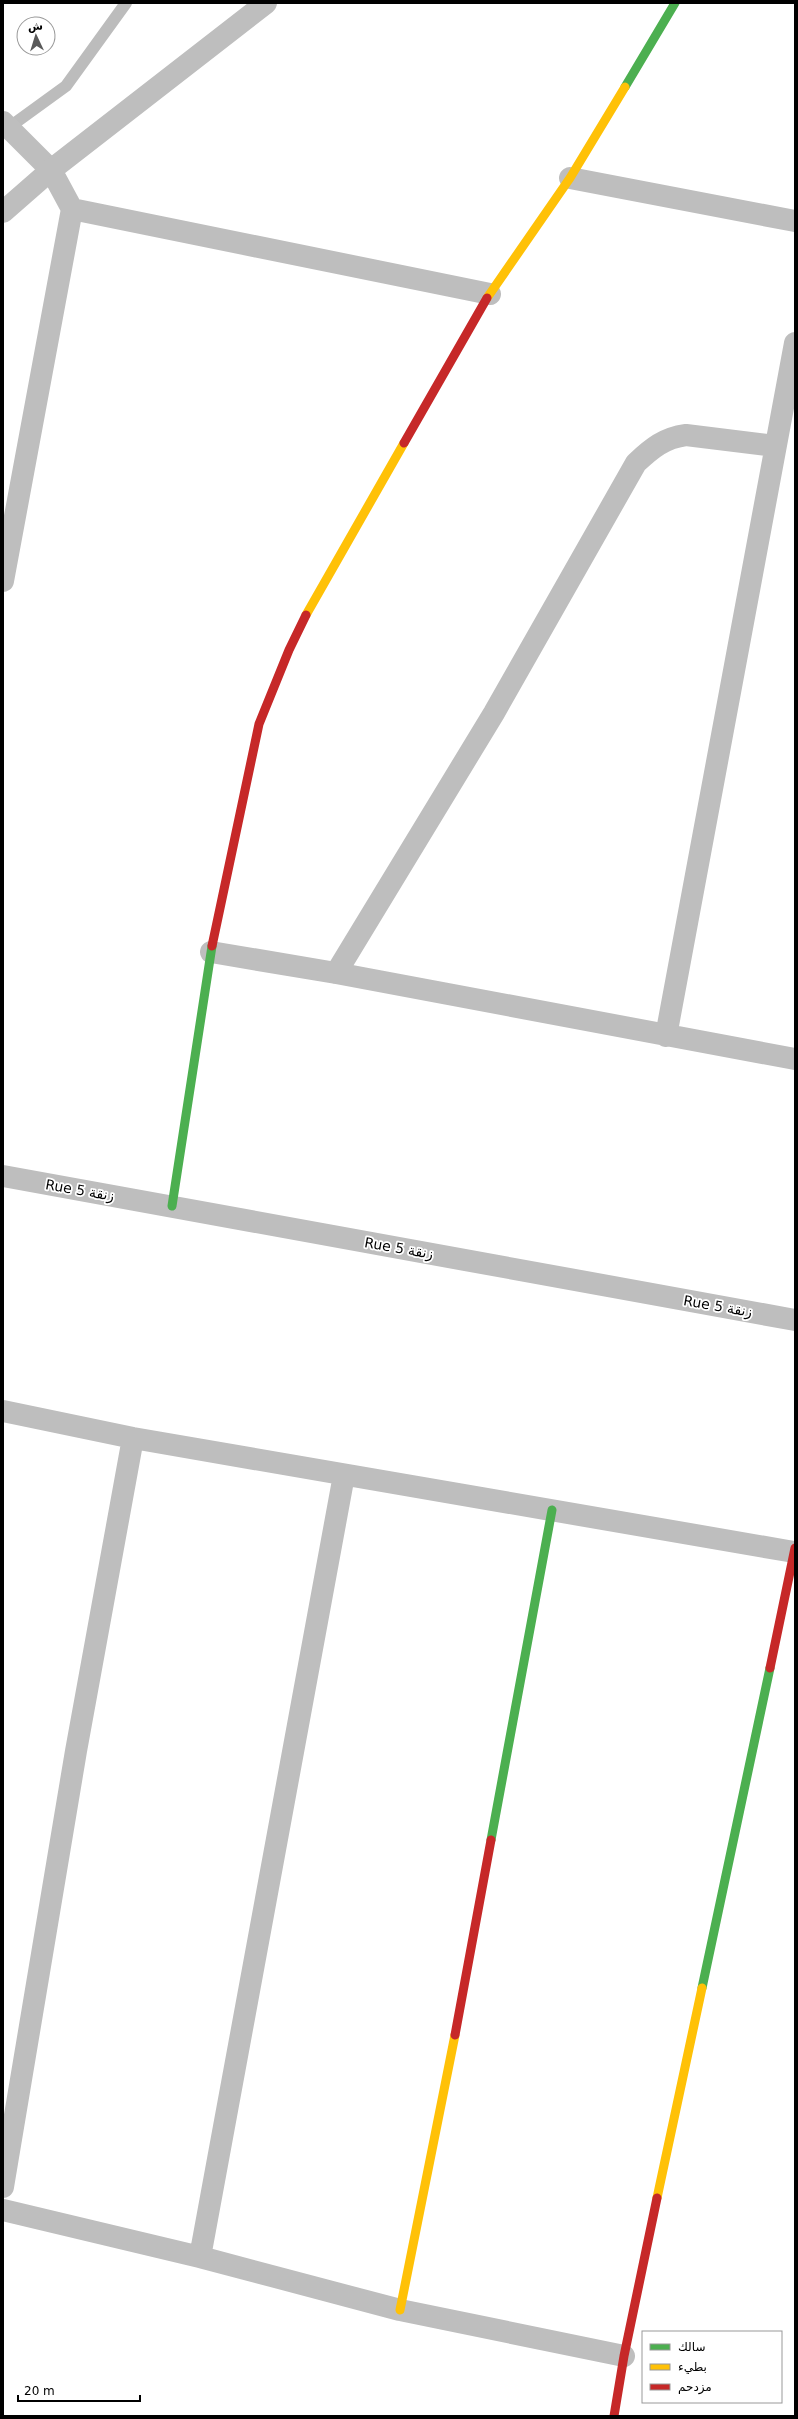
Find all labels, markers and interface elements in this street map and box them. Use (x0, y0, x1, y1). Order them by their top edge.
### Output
north arrow (16, 16, 56, 56)
text: ش (27, 20, 43, 34)
street label: Rue 5 زنقة (44, 1176, 116, 1205)
street label: Rue 5 زنقة (363, 1234, 435, 1263)
street label: Rue 5 زنقة (682, 1292, 754, 1321)
legend (642, 2331, 782, 2403)
text: سالك (678, 2340, 705, 2354)
text: بطيء (678, 2360, 707, 2374)
scale bar (18, 2377, 140, 2403)
text: مزدحم (678, 2380, 712, 2395)
text: 20 m (24, 2384, 55, 2398)

